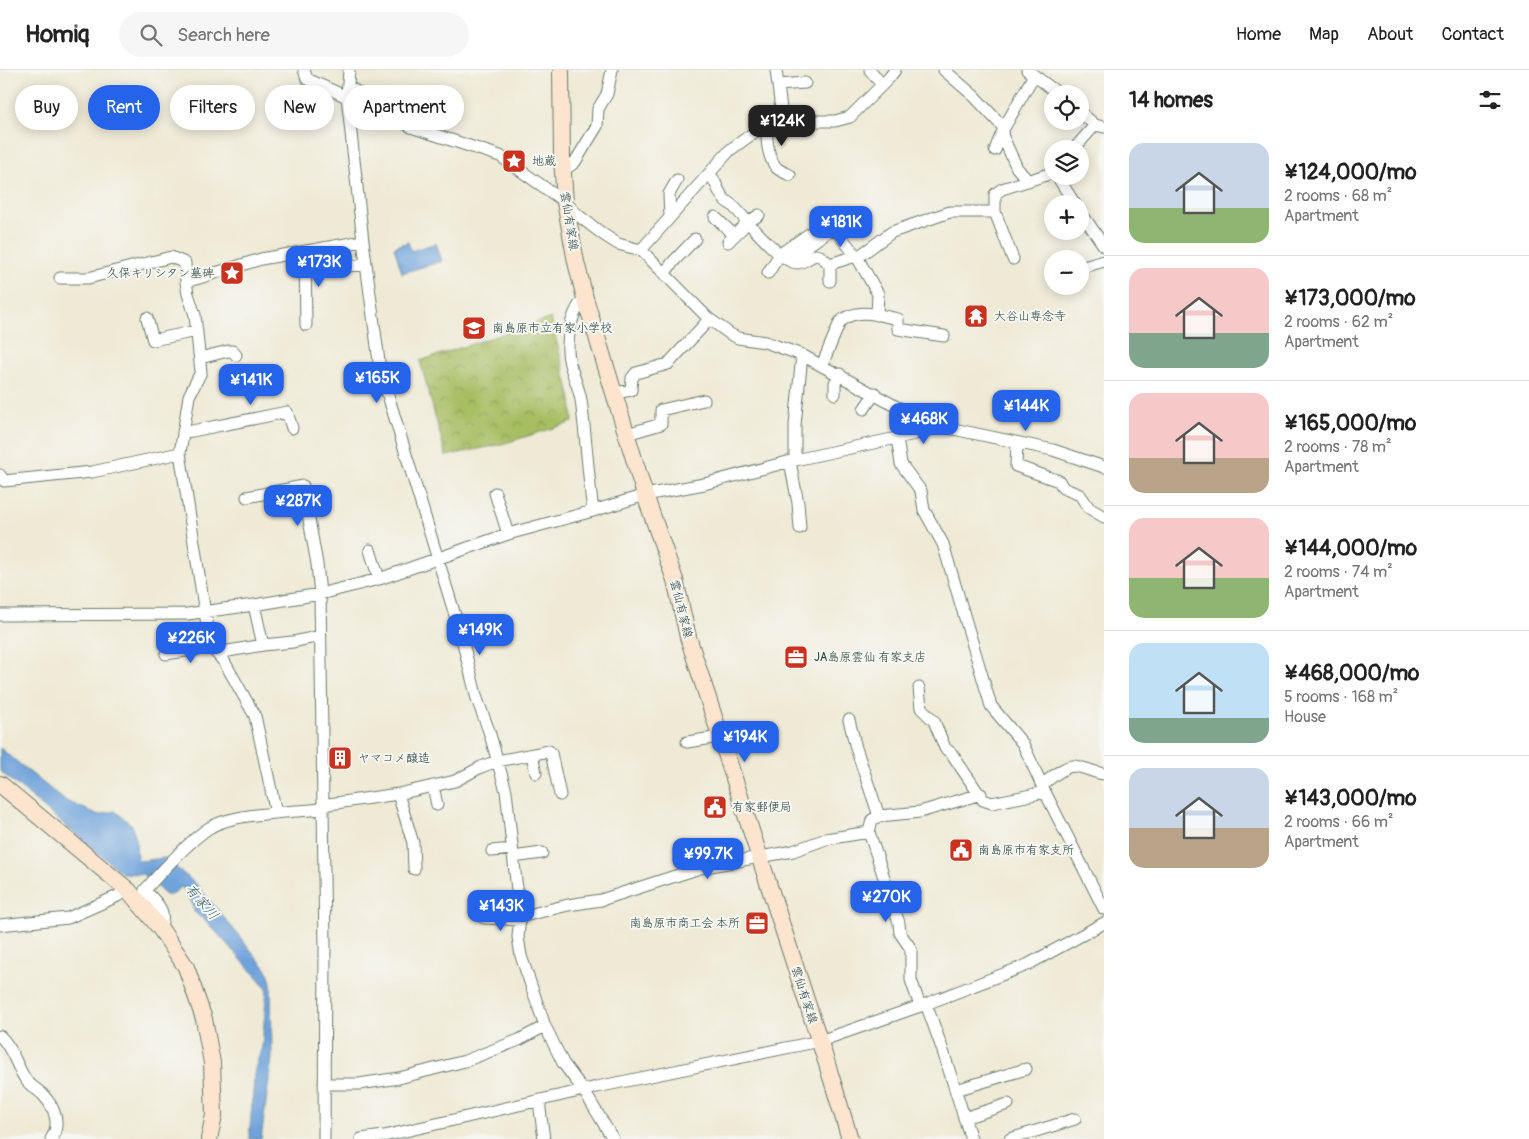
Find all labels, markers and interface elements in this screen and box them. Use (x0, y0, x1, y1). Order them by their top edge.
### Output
search box (119, 12, 469, 57)
text: Homiq (25, 20, 89, 49)
icon: search (137, 21, 165, 49)
text: Search here (177, 23, 270, 47)
text: Home (1236, 23, 1281, 46)
text: Map (1309, 23, 1339, 46)
text: About (1367, 23, 1413, 46)
text: Contact (1441, 23, 1504, 46)
chip: Buy (15, 85, 78, 130)
chip: Rent (88, 85, 160, 130)
chip: Filters (170, 85, 255, 130)
chip: New (265, 85, 334, 130)
chip: Apartment (344, 85, 464, 130)
map controls (1044, 85, 1089, 295)
button: locate (1044, 85, 1089, 130)
icon: filters (1476, 86, 1504, 114)
text: 14 homes (1129, 87, 1213, 114)
pin: ¥124K (747, 104, 817, 147)
text: ¥124K (759, 111, 805, 131)
button: layers (1044, 140, 1089, 185)
place icon: 地蔵 (501, 148, 527, 174)
place label: 地蔵 (532, 154, 556, 169)
text: ¥124,000/mo (1284, 159, 1417, 186)
icon: home (1169, 163, 1229, 223)
text: 2 rooms · 68 m² (1284, 186, 1392, 206)
street label: 雲仙有家線 (557, 190, 581, 252)
button: + (1044, 195, 1089, 240)
pin: ¥181K (806, 206, 876, 248)
text: Apartment (1284, 206, 1359, 226)
text: ¥181K (820, 212, 862, 232)
pin: ¥173K (284, 246, 354, 288)
button: − (1044, 250, 1089, 295)
text: ¥173K (297, 252, 341, 272)
place icon: 久保キリシタン墓碑 (219, 260, 245, 286)
place label: 久保キリシタン墓碑 (106, 266, 214, 281)
text: ¥173,000/mo (1284, 285, 1415, 312)
icon: home (1169, 288, 1229, 348)
temple icon: 大谷山専念寺 (963, 303, 989, 329)
place label: 大谷山専念寺 (994, 309, 1066, 324)
text: 2 rooms · 62 m² (1284, 312, 1393, 332)
school or university icon: 南島原市立有家小学校 (461, 315, 487, 341)
place label: 南島原市立有家小学校 (492, 321, 612, 336)
text: Apartment (1284, 332, 1359, 352)
pin: ¥165K (342, 362, 412, 404)
pin: ¥141K (216, 364, 286, 406)
text: ¥165K (355, 368, 400, 388)
text: ¥141K (230, 370, 272, 390)
pin: ¥144K (991, 390, 1061, 432)
text: ¥144K (1003, 396, 1049, 416)
pin: ¥468K (889, 402, 959, 445)
text: ¥468K (900, 409, 948, 429)
text: ¥165,000/mo (1284, 410, 1416, 437)
icon: home (1169, 413, 1229, 473)
text: 2 rooms · 78 m² (1284, 437, 1391, 457)
text: Apartment (1284, 457, 1359, 477)
pin: ¥287K (263, 484, 333, 527)
text: ¥287K (275, 491, 321, 511)
text: ¥144,000/mo (1284, 535, 1417, 562)
icon: home (1169, 538, 1229, 598)
text: 2 rooms · 74 m² (1284, 562, 1393, 582)
street label: 雲仙有家線 (666, 578, 696, 640)
text: Apartment (1284, 582, 1359, 602)
pin: ¥149K (445, 614, 515, 656)
text: ¥149K (458, 620, 502, 640)
pin: ¥226K (156, 622, 226, 664)
text: ¥226K (167, 628, 215, 648)
office icon: JA島原雲仙 有家支店 (783, 644, 809, 670)
place label: JA島原雲仙 有家支店 (814, 650, 926, 665)
text: ¥468,000/mo (1284, 660, 1419, 687)
icon: home (1169, 663, 1229, 723)
text: 5 rooms · 168 m² (1284, 687, 1398, 707)
text: House (1284, 707, 1326, 727)
pin: ¥194K (710, 720, 780, 763)
text: ¥194K (723, 727, 767, 747)
building icon: ヤマコメ醸造 (327, 745, 353, 771)
place label: ヤマコメ醸造 (358, 751, 430, 766)
text: ¥143,000/mo (1284, 785, 1417, 812)
icon: home (1169, 788, 1229, 848)
public building icon: 有家郵便局 (702, 794, 728, 820)
place label: 有家郵便局 (732, 800, 792, 815)
text: 2 rooms · 66 m² (1284, 812, 1394, 832)
text: Apartment (1284, 832, 1359, 852)
public building icon: 南島原市有家支所 (948, 837, 974, 863)
pin: ¥99.7K (667, 838, 749, 880)
place label: 南島原市有家支所 (978, 843, 1074, 858)
text: ¥99.7K (683, 844, 733, 864)
pin: ¥270K (851, 880, 921, 923)
water label: 有家川 (182, 881, 222, 923)
text: ¥270K (861, 887, 911, 907)
pin: ¥143K (466, 890, 536, 932)
text: ¥143K (478, 896, 524, 916)
office icon: 南島原市商工会 本所 (744, 910, 770, 936)
place label: 南島原市商工会 本所 (629, 916, 740, 931)
street label: 雲仙有家線 (788, 964, 820, 1026)

